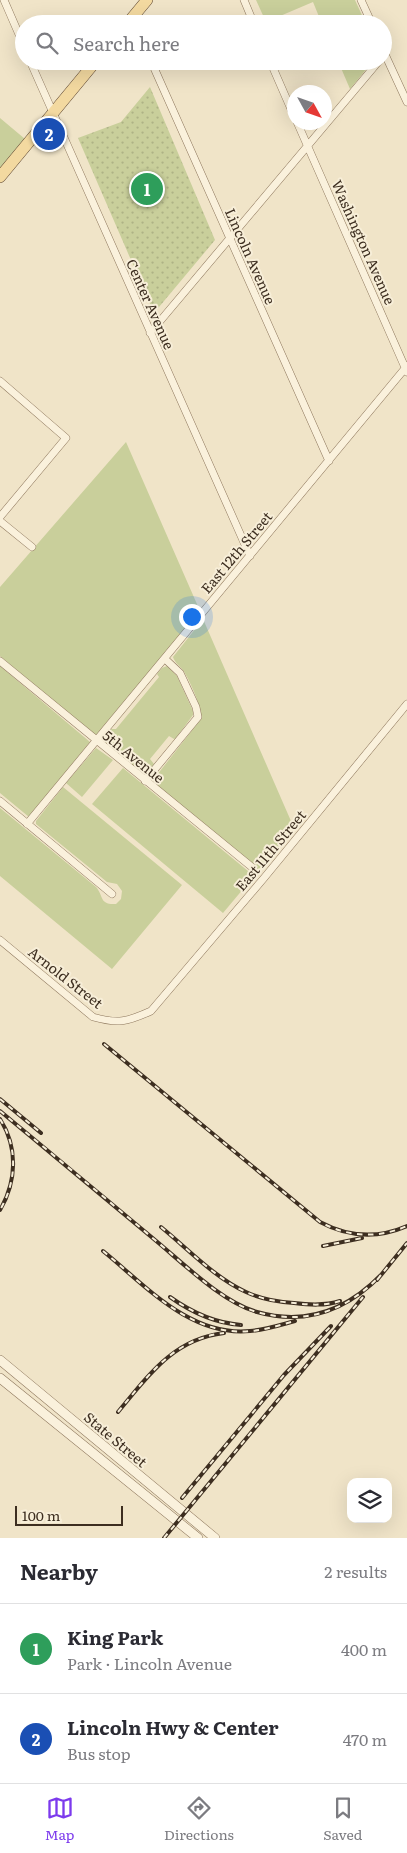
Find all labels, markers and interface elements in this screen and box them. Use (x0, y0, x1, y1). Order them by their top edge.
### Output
search box (15, 15, 392, 70)
icon: search (33, 29, 61, 57)
text: Search here (73, 29, 180, 57)
north arrow (287, 85, 332, 130)
pin: 2 (33, 115, 65, 153)
pin: 1 (131, 170, 163, 208)
street label: Washington Avenue (327, 176, 401, 308)
street label: Lincoln Avenue (221, 205, 281, 307)
street label: Center Avenue (122, 256, 180, 352)
street label: East 12th Street (196, 506, 277, 597)
your location (179, 604, 205, 630)
street label: 5th Avenue (99, 725, 169, 787)
street label: East 11th Street (230, 805, 310, 895)
street label: Arnold Street (24, 941, 108, 1013)
street label: State Street (80, 1407, 152, 1471)
map controls (347, 1478, 392, 1523)
button: layers (347, 1478, 392, 1523)
scale bar (15, 1503, 122, 1526)
text: 100 m (22, 1505, 60, 1525)
text: Nearby (20, 1555, 98, 1586)
text: 2 results (324, 1559, 387, 1583)
text: King Park (67, 1623, 163, 1651)
text: 1 (33, 1637, 39, 1661)
text: 400 m (341, 1637, 387, 1661)
text: Park · Lincoln Avenue (67, 1651, 232, 1675)
text: Lincoln Hwy & Center (67, 1713, 279, 1741)
text: 2 (32, 1727, 40, 1751)
text: 470 m (343, 1727, 387, 1751)
text: Bus stop (67, 1741, 131, 1765)
tab: Map (45, 1794, 75, 1844)
tab: Directions (164, 1794, 234, 1844)
tab: Saved (323, 1794, 362, 1844)

